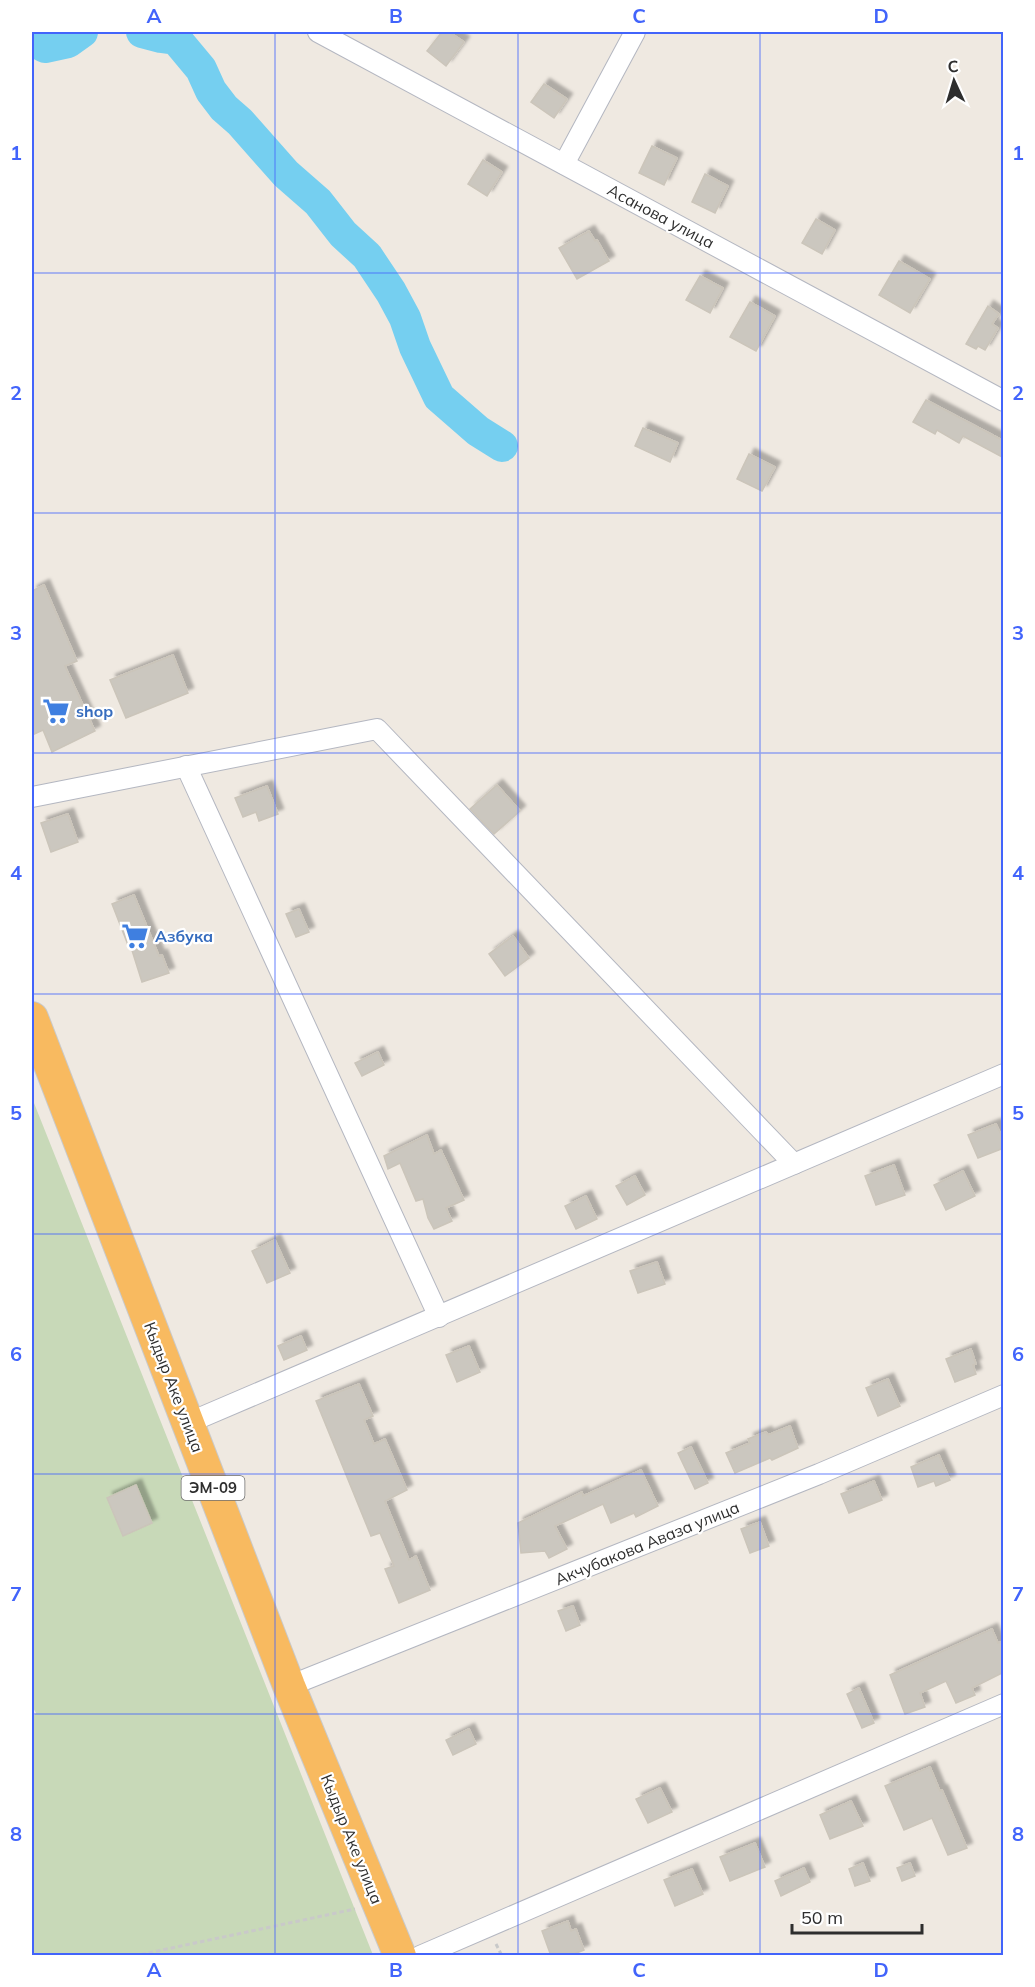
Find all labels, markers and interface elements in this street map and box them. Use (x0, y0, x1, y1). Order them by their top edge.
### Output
text: A (147, 3, 162, 28)
text: B (389, 3, 403, 28)
text: C (632, 3, 646, 28)
text: D (873, 3, 889, 28)
north arrow (924, 51, 984, 111)
text: С (947, 56, 959, 76)
text: 1 (10, 140, 22, 165)
text: 1 (1012, 140, 1024, 165)
street label: Асанова улица (604, 179, 718, 253)
text: 2 (10, 380, 22, 405)
text: 2 (1012, 380, 1024, 405)
text: 3 (10, 620, 22, 645)
text: 3 (1012, 620, 1024, 645)
supermarket icon: shop (41, 696, 71, 726)
place label: shop (76, 701, 113, 721)
text: 4 (10, 860, 22, 885)
text: 4 (1012, 860, 1024, 885)
supermarket icon: Азбука (120, 921, 150, 951)
place label: Азбука (155, 926, 213, 946)
text: 5 (10, 1100, 22, 1125)
text: 5 (1012, 1100, 1024, 1125)
street label: Кыдыр Аке улица (140, 1319, 208, 1455)
text: 6 (10, 1341, 22, 1366)
text: 6 (1012, 1341, 1024, 1366)
road number: ЭМ-09 (182, 1476, 244, 1500)
street label: Акчубакова Аваза улица (552, 1497, 742, 1589)
text: 7 (10, 1581, 22, 1606)
text: 7 (1012, 1581, 1024, 1606)
street label: Кыдыр Аке улица (317, 1771, 387, 1907)
text: 8 (10, 1821, 22, 1846)
text: 8 (1012, 1821, 1024, 1846)
scale bar (792, 1897, 922, 1935)
text: 50 m (801, 1906, 843, 1929)
text: A (147, 1957, 162, 1982)
text: B (389, 1957, 403, 1982)
text: C (632, 1957, 646, 1982)
text: D (873, 1957, 889, 1982)

